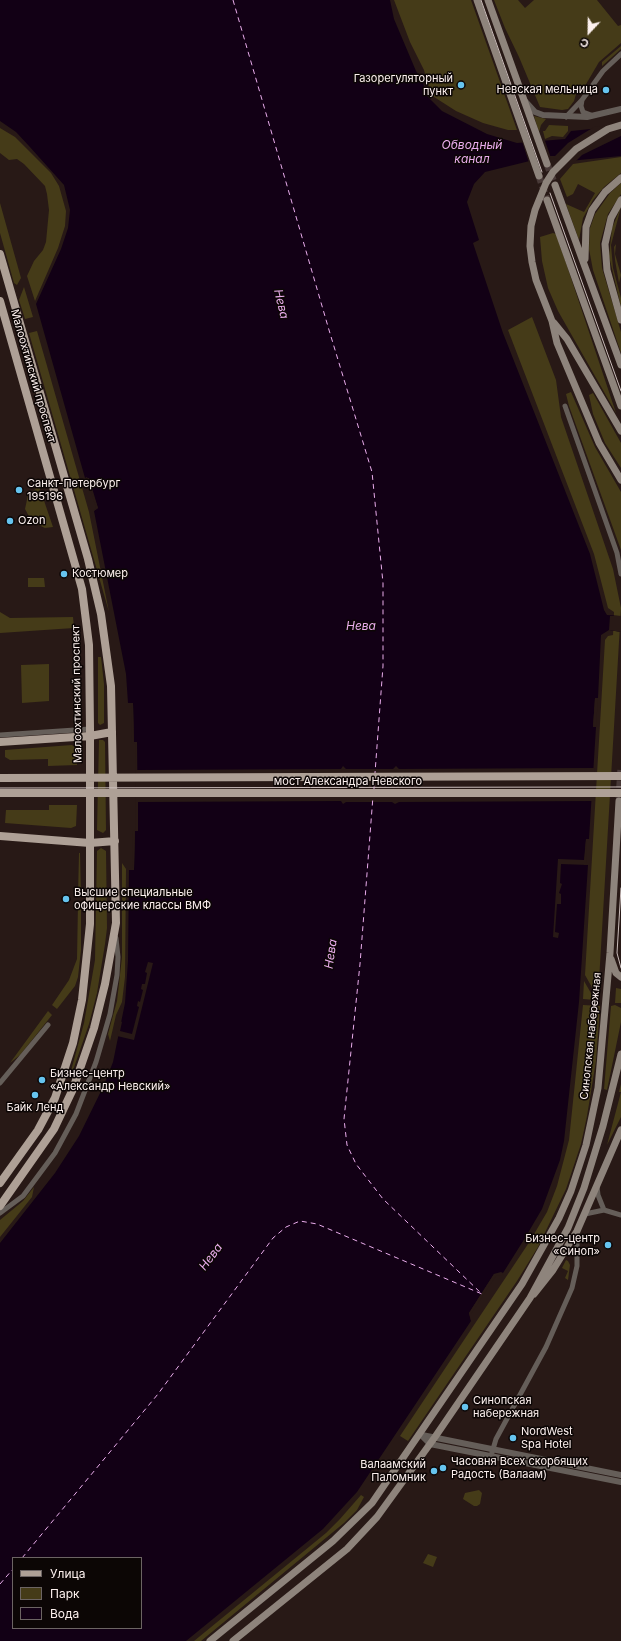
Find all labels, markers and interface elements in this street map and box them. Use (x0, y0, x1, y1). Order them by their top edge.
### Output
north arrow (569, 12, 609, 52)
text: С (578, 35, 591, 51)
place label: Газорегуляторный пункт (354, 72, 453, 98)
marker: Газорегуляторный пункт (456, 80, 466, 90)
place label: Невская мельница (496, 83, 598, 97)
marker: Невская мельница (601, 85, 611, 95)
water label: Обводный канал (442, 138, 502, 166)
water label: Нева (271, 288, 291, 320)
street label: Малоохтинский проспект (8, 308, 58, 444)
place label: Санкт-Петербург 195196 (27, 477, 120, 503)
marker: Санкт-Петербург 195196 (14, 485, 24, 495)
place label: Ozon (18, 514, 45, 528)
marker: Ozon (5, 516, 15, 526)
place label: Костюмер (72, 567, 128, 581)
marker: Костюмер (59, 569, 69, 579)
water label: Нева (346, 619, 376, 633)
street label: Малоохтинский проспект (69, 625, 85, 763)
street label: мост Александра Невского (274, 775, 422, 789)
place label: Высшие специальные офицерские классы ВМФ (74, 886, 211, 912)
marker: Высшие специальные офицерские классы ВМФ (61, 894, 71, 904)
water label: Нева (322, 938, 340, 970)
street label: Синопская набережная (578, 972, 604, 1100)
place label: Бизнес-центр «Александр Невский» (50, 1067, 170, 1093)
marker: Бизнес-центр «Александр Невский» (37, 1075, 47, 1085)
marker: Байк Ленд (30, 1090, 40, 1100)
place label: Байк Ленд (7, 1101, 63, 1115)
place label: Бизнес-центр «Синоп» (525, 1232, 600, 1258)
marker: Бизнес-центр «Синоп» (603, 1240, 613, 1250)
water label: Нева (196, 1241, 226, 1273)
place label: Синопская набережная (473, 1394, 539, 1420)
marker: Синопская набережная (460, 1402, 470, 1412)
place label: NordWest Spa Hotel (521, 1425, 573, 1451)
marker: NordWest Spa Hotel (508, 1433, 518, 1443)
place label: Часовня Всех скорбящих Радость (Валаам) (451, 1455, 588, 1481)
place label: Валаамский Паломник (360, 1458, 426, 1484)
marker: Часовня Всех скорбящих Радость (Валаам) (438, 1463, 448, 1473)
marker: Валаамский Паломник (429, 1466, 439, 1476)
legend (12, 1557, 142, 1629)
text: Улица (50, 1566, 85, 1581)
text: Парк (50, 1586, 80, 1601)
text: Вода (50, 1606, 79, 1621)

